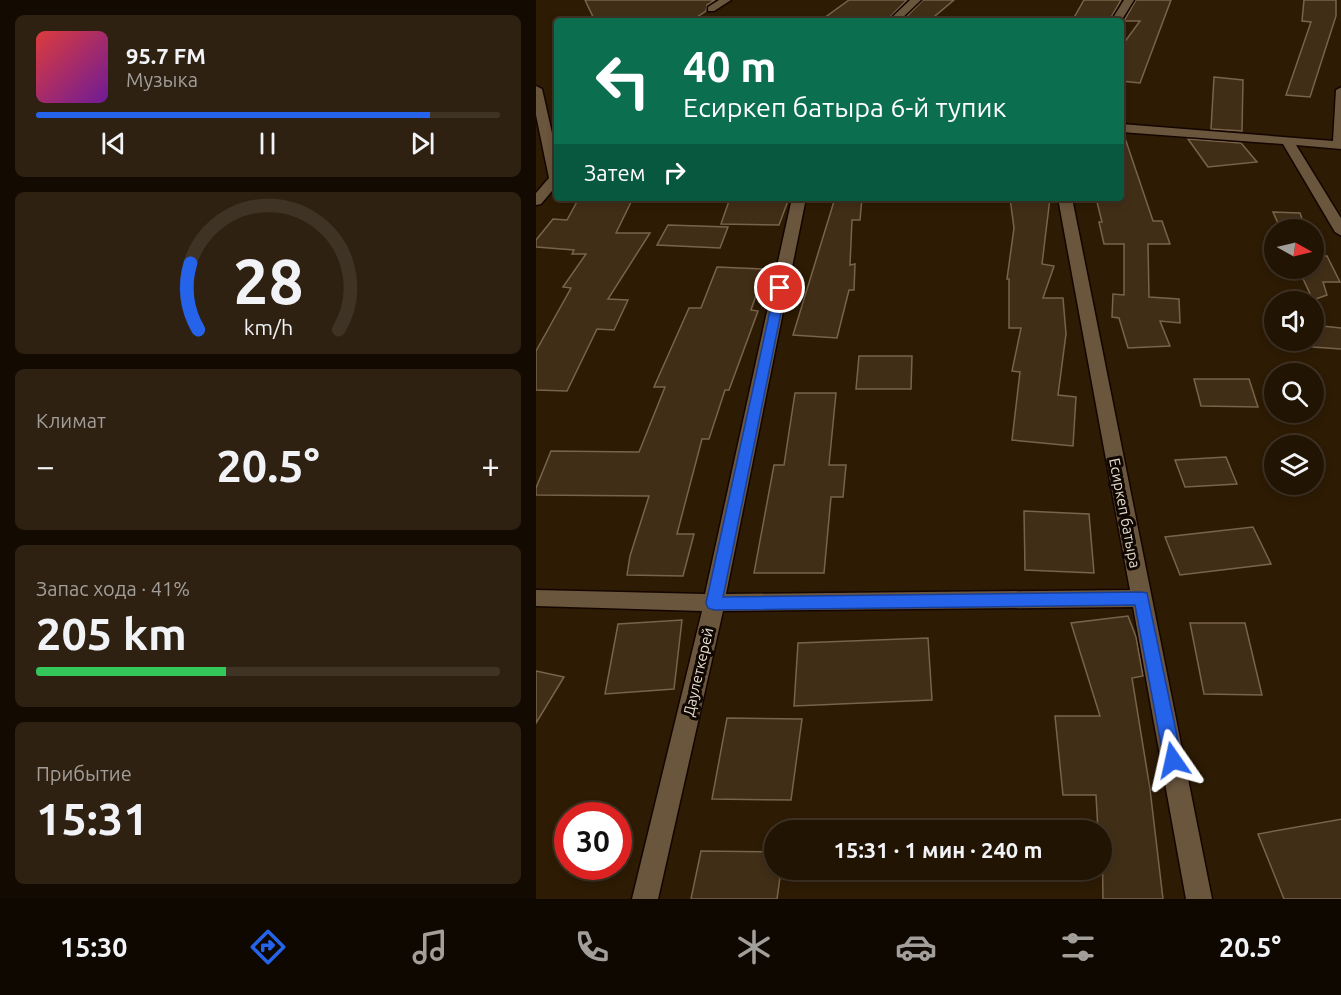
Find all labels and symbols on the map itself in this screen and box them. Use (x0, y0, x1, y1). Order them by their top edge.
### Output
north arrow (1264, 219, 1324, 279)
pin (754, 262, 805, 313)
street label: Есиркеп батыра (1106, 457, 1144, 569)
street label: Даулеткерей (680, 626, 716, 718)
position arrow (1141, 728, 1205, 792)
speed limit sign: 30 (554, 802, 632, 880)

